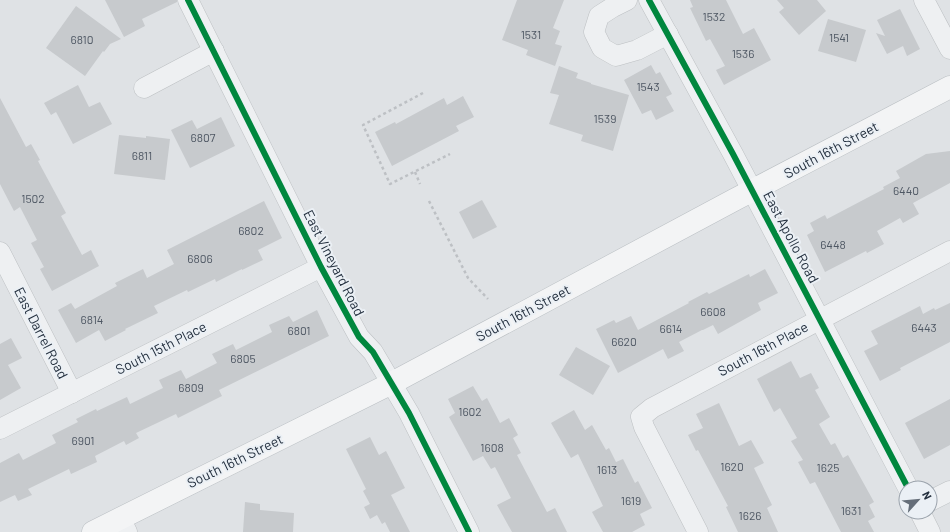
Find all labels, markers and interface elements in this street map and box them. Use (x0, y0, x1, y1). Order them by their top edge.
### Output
house number: 1532 (703, 9, 725, 23)
house number: 1531 (521, 27, 541, 41)
house number: 1541 (829, 30, 849, 44)
house number: 6810 (70, 32, 94, 46)
house number: 1536 (732, 46, 754, 60)
house number: 1543 (636, 79, 660, 93)
house number: 1539 (594, 111, 616, 125)
street label: South 16th Street (781, 118, 881, 182)
house number: 6807 (191, 130, 216, 144)
house number: 6811 (132, 148, 152, 162)
house number: 6440 (893, 183, 919, 197)
street label: East Apollo Road (760, 188, 823, 286)
house number: 1502 (21, 191, 45, 205)
street label: East Vineyard Road (300, 207, 369, 319)
house number: 6802 (238, 223, 264, 237)
house number: 6448 (820, 237, 846, 251)
house number: 6806 (187, 251, 213, 265)
street label: South 16th Street (473, 281, 573, 345)
street label: East Darrel Road (11, 284, 72, 381)
house number: 6608 (700, 304, 726, 318)
house number: 6814 (81, 312, 103, 326)
street label: South 15th Place (113, 317, 209, 378)
street label: South 16th Place (715, 318, 811, 379)
house number: 6443 (911, 320, 937, 334)
house number: 6614 (660, 321, 682, 335)
house number: 6801 (287, 323, 311, 337)
house number: 6620 (611, 334, 637, 348)
house number: 6805 (230, 351, 256, 365)
house number: 6809 (178, 380, 204, 394)
house number: 1602 (458, 404, 482, 418)
street label: South 16th Street (184, 430, 285, 491)
house number: 6901 (71, 433, 95, 447)
house number: 1608 (480, 440, 504, 454)
house number: 1620 (720, 459, 744, 473)
house number: 1625 (817, 460, 839, 474)
house number: 1613 (597, 462, 617, 476)
north arrow (898, 480, 938, 520)
text: N (920, 489, 935, 501)
house number: 1619 (621, 493, 641, 507)
house number: 1631 (841, 503, 861, 517)
house number: 1626 (739, 508, 762, 522)

